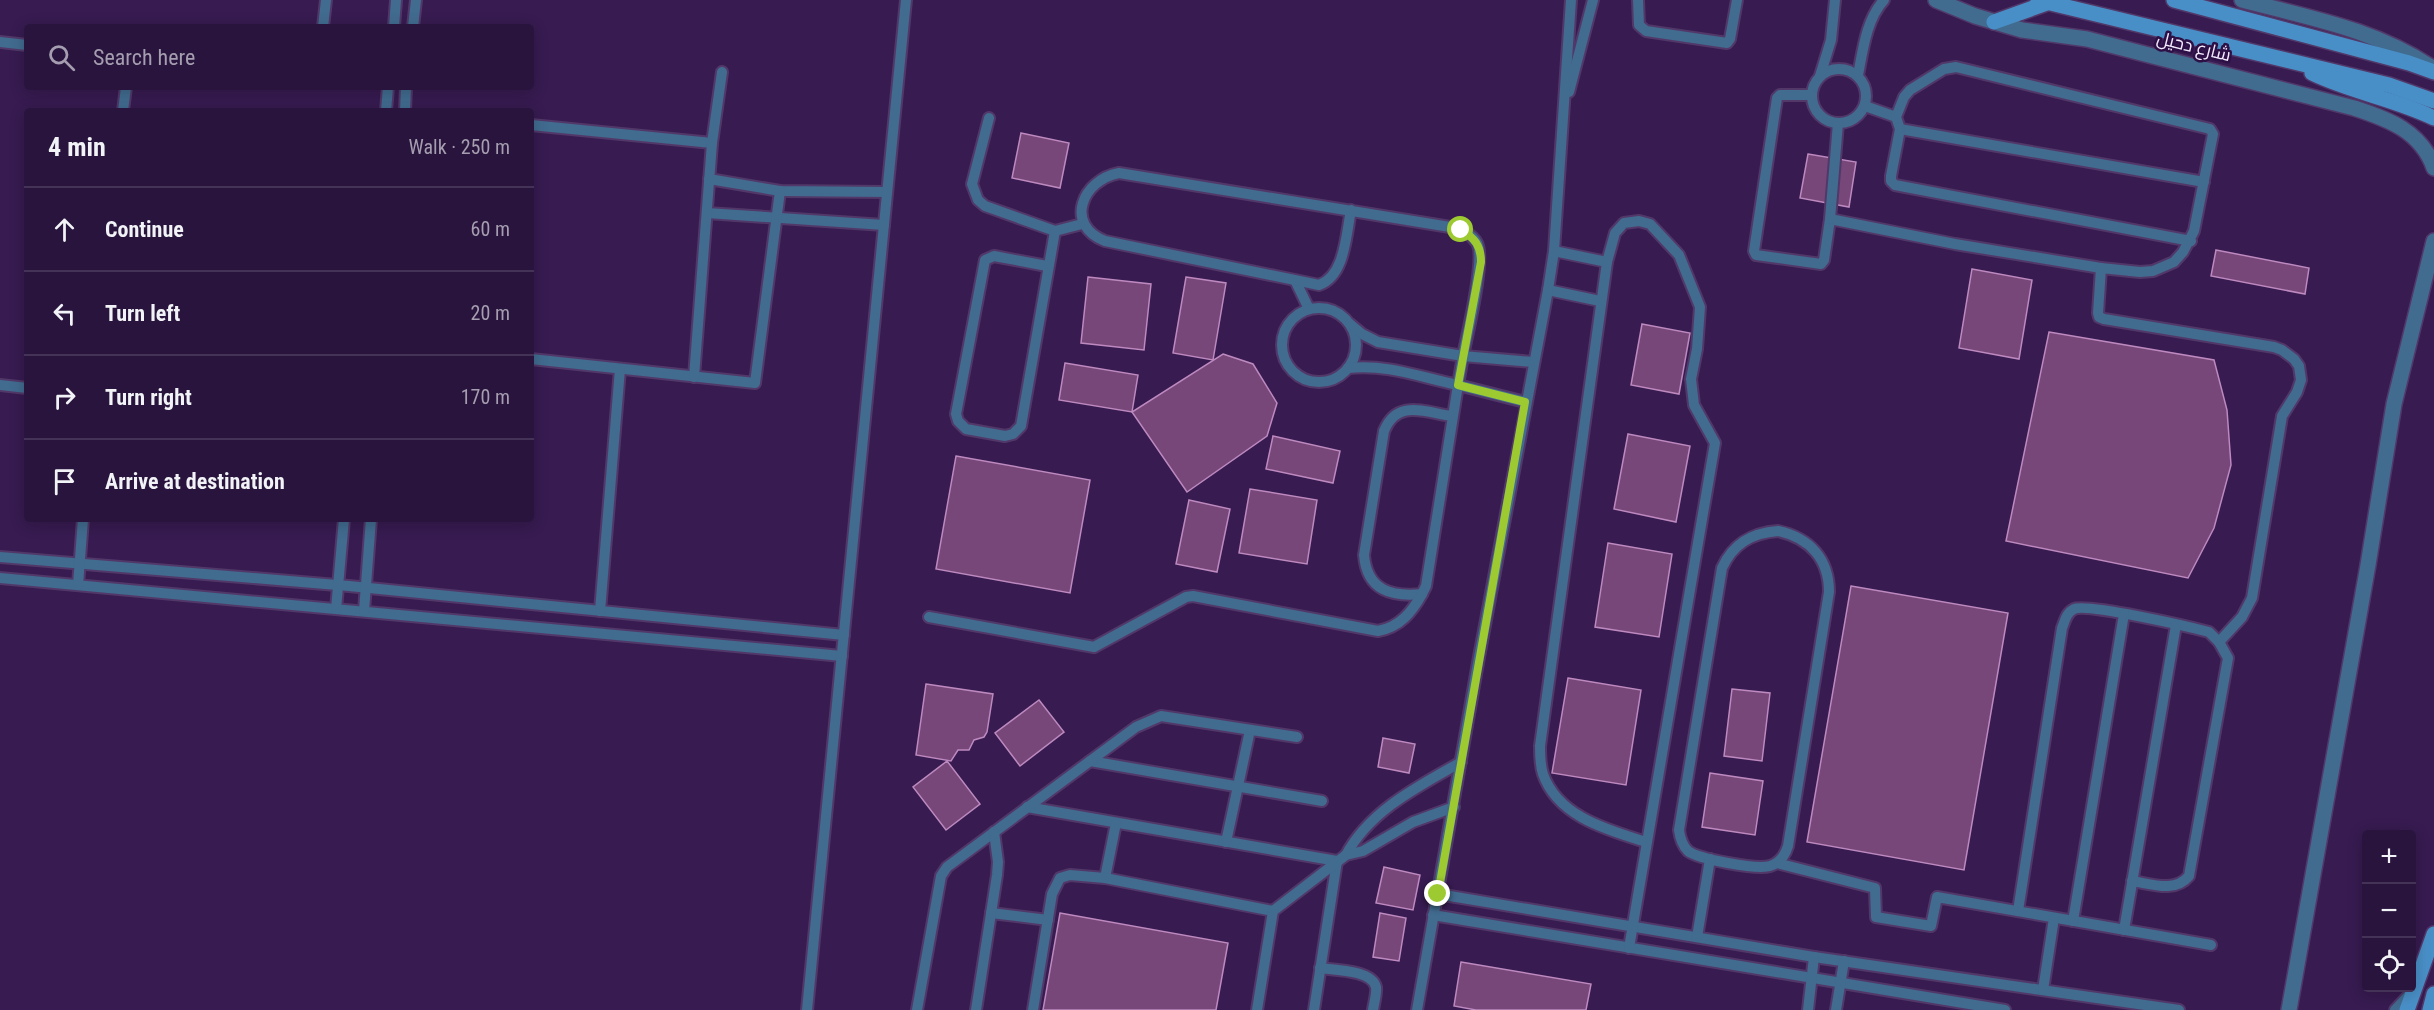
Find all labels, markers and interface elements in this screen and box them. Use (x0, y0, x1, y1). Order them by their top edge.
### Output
search box (24, 24, 534, 90)
street label: شارع دحيل (2154, 27, 2233, 67)
icon: search (45, 41, 78, 74)
text: Search here (93, 45, 195, 70)
text: 4 min (48, 132, 106, 162)
text: Walk · 250 m (409, 135, 510, 159)
icon: ahead (48, 213, 81, 246)
route start (1447, 216, 1473, 242)
text: Continue (105, 217, 184, 242)
text: 60 m (471, 217, 510, 241)
icon: left (48, 297, 81, 330)
text: Turn left (105, 301, 180, 326)
text: 20 m (471, 301, 510, 325)
icon: right (48, 381, 81, 414)
text: Turn right (105, 385, 192, 410)
text: 170 m (461, 385, 510, 409)
icon: arrive (48, 465, 81, 498)
text: Arrive at destination (105, 469, 285, 494)
map controls (2362, 830, 2416, 992)
button: + (2362, 830, 2416, 884)
route end (1424, 880, 1450, 906)
button: − (2362, 884, 2416, 938)
button: locate (2362, 938, 2416, 992)

